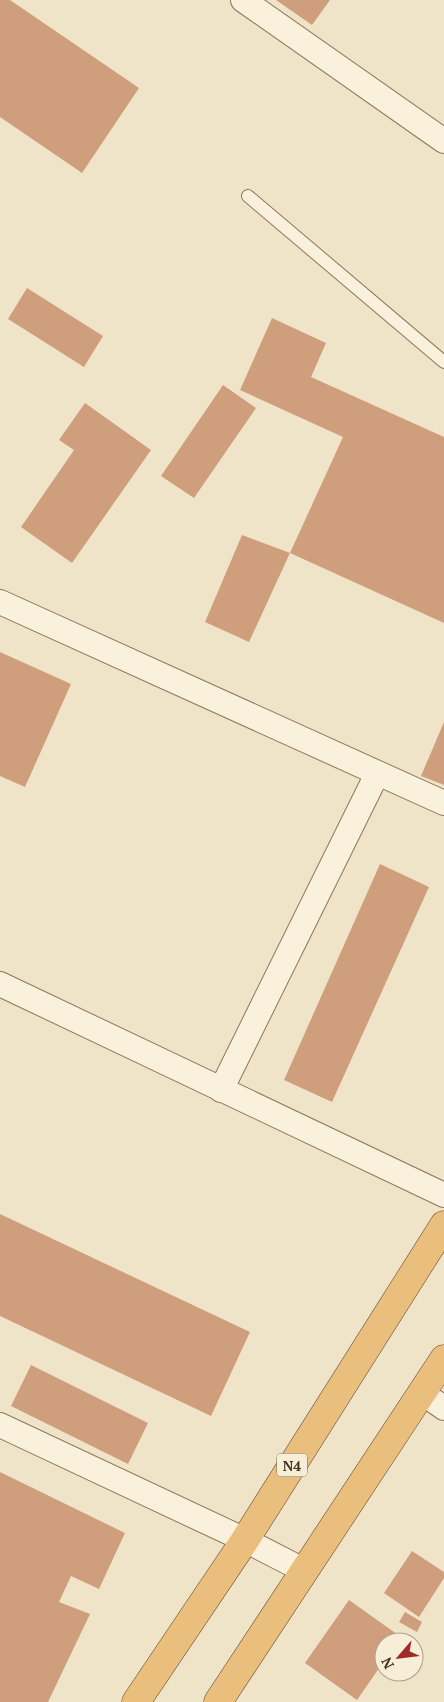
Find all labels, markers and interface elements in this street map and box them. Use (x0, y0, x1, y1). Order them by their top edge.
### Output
road number: N4 (277, 1454, 307, 1476)
north arrow (374, 1632, 424, 1682)
text: N (376, 1654, 398, 1672)

